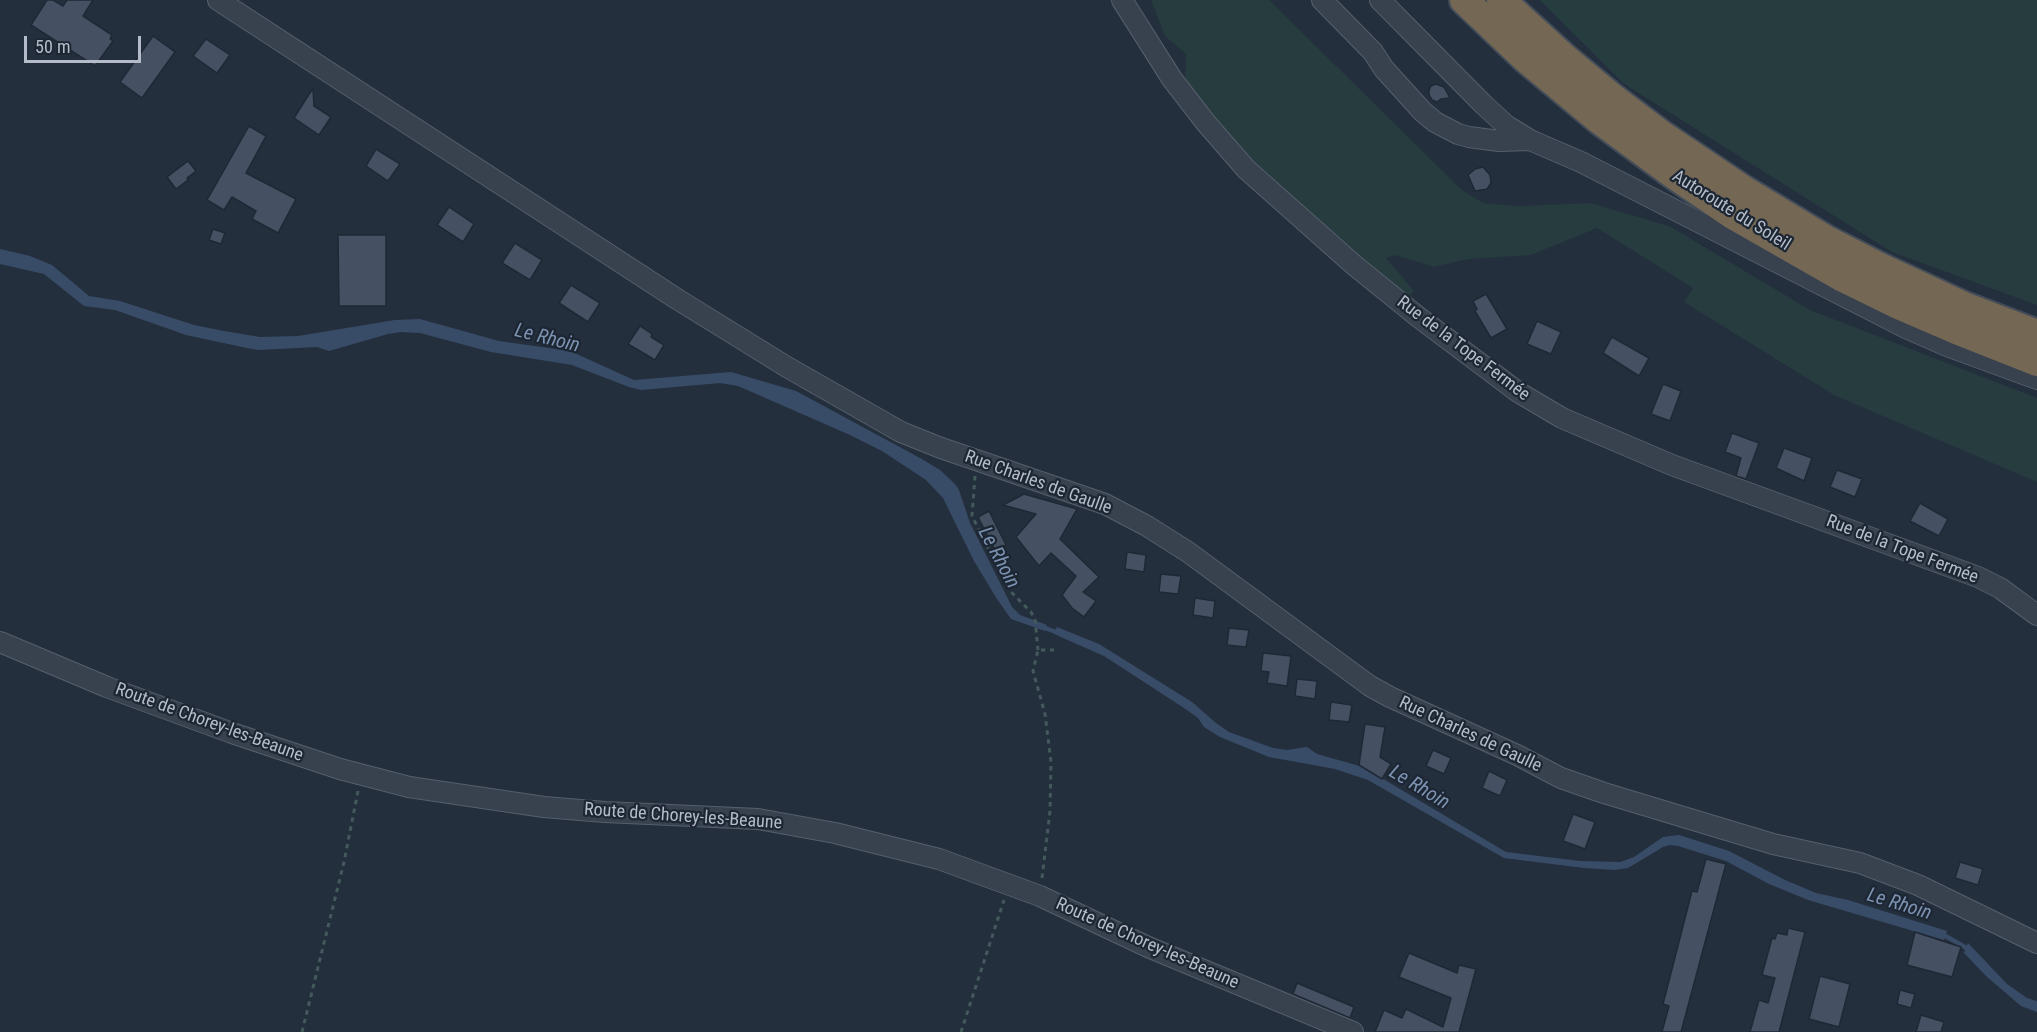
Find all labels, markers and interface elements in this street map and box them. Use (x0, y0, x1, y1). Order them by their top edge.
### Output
scale bar (27, 24, 144, 62)
text: 50 m (35, 36, 70, 57)
street label: Autoroute du Soleil (1668, 166, 1794, 256)
street label: Rue de la Tope Fermée (1392, 292, 1534, 406)
water label: Le Rhoin (512, 319, 582, 359)
street label: Rue Charles de Gaulle (962, 446, 1114, 520)
street label: Rue de la Tope Fermée (1823, 511, 1981, 589)
water label: Le Rhoin (972, 523, 1024, 593)
street label: Route de Chorey-les-Beaune (112, 679, 306, 767)
street label: Rue Charles de Gaulle (1395, 692, 1545, 778)
water label: Le Rhoin (1384, 761, 1454, 815)
street label: Route de Chorey-les-Beaune (583, 799, 783, 835)
water label: Le Rhoin (1864, 884, 1934, 926)
street label: Route de Chorey-les-Beaune (1052, 894, 1242, 994)

